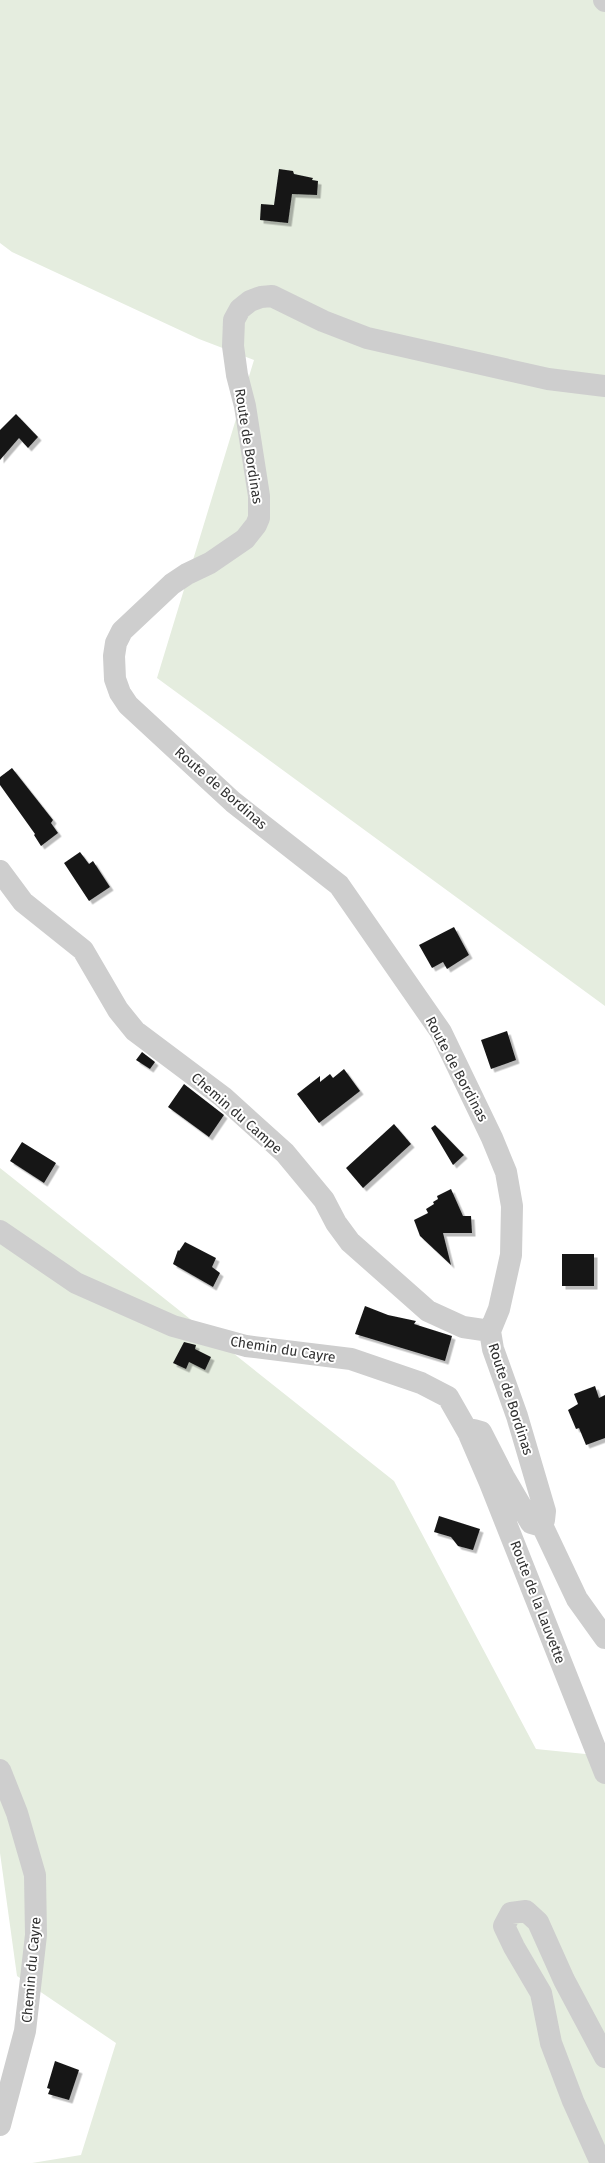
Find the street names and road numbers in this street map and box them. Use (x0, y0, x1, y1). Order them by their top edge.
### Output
street label: Route de Bordinas (231, 387, 266, 505)
street label: Route de Bordinas (171, 744, 271, 833)
street label: Route de Bordinas (422, 1014, 492, 1125)
street label: Chemin du Campe (188, 1069, 286, 1157)
street label: Chemin du Cayre (229, 1333, 337, 1366)
street label: Route de Bordinas (484, 1341, 537, 1458)
street label: Route de la Lauvette (506, 1538, 569, 1666)
street label: Chemin du Cayre (18, 1916, 45, 2024)

